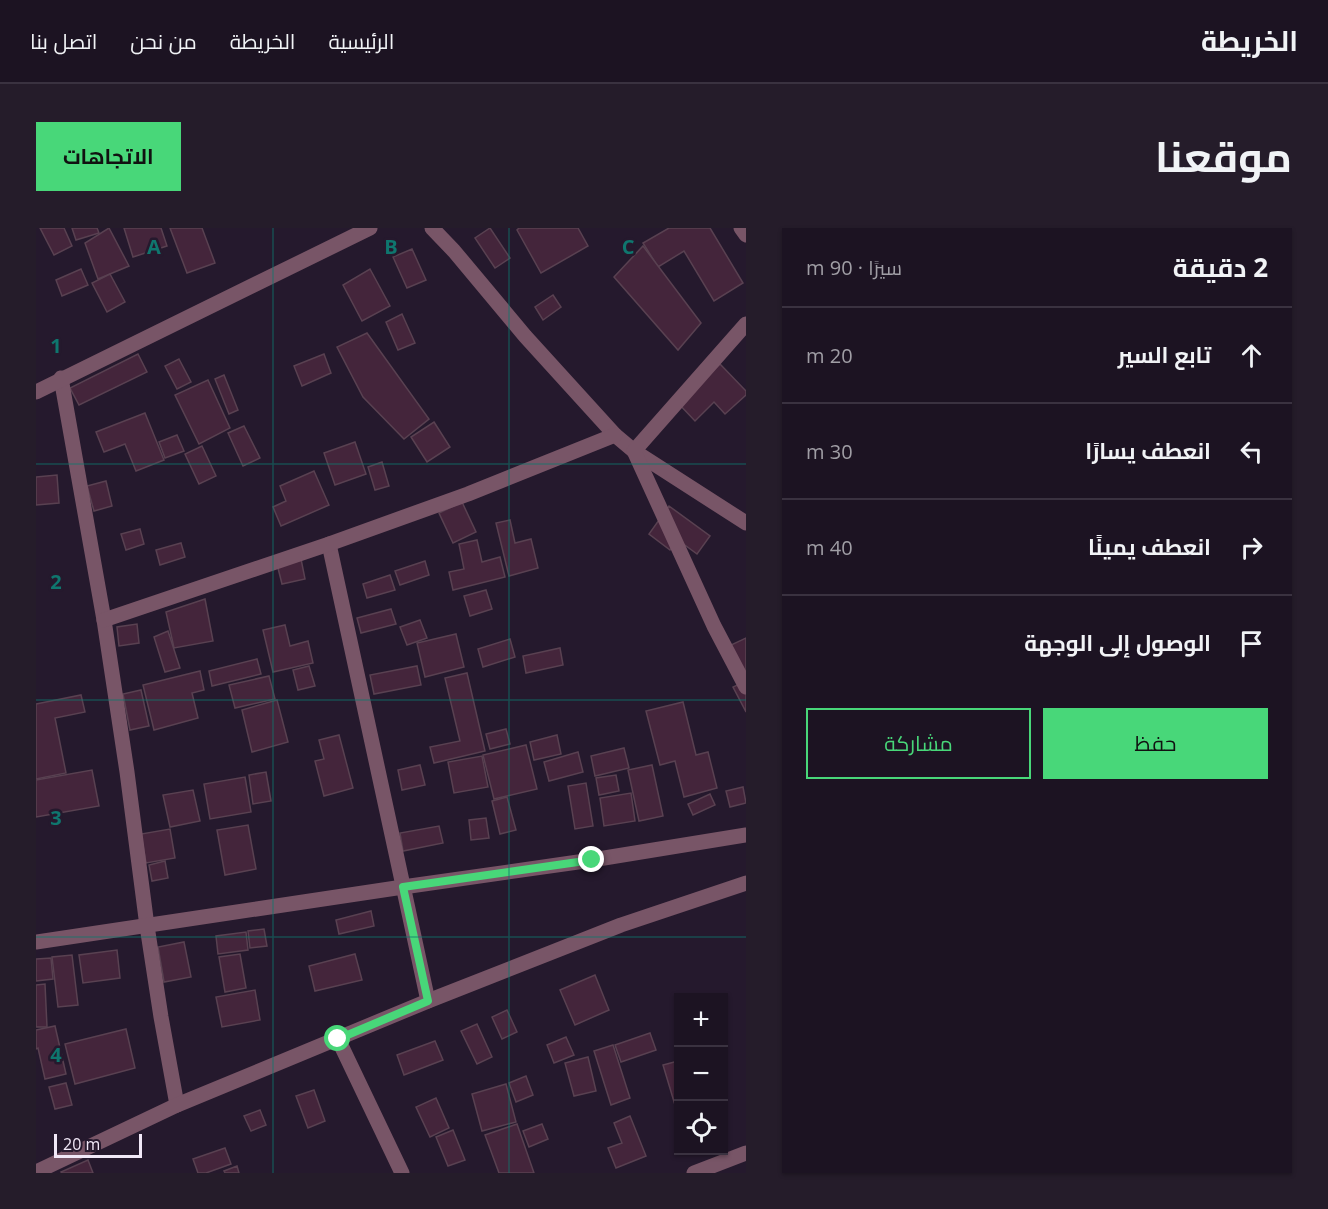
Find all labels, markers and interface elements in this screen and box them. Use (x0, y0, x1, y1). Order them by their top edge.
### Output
text: الخريطة (1201, 21, 1298, 59)
text: اتصل بنا (30, 27, 97, 55)
text: من نحن (130, 27, 197, 55)
text: الخريطة (230, 27, 295, 55)
text: الرئيسية (328, 27, 394, 55)
button: الاتجاهات (36, 122, 181, 191)
text: موقعنا (1155, 127, 1292, 184)
text: A (147, 233, 161, 260)
text: B (384, 233, 398, 260)
text: C (622, 233, 635, 260)
text: 2 دقيقة (1173, 249, 1268, 285)
text: سيرًا · 90 m (806, 254, 902, 281)
text: 1 (50, 332, 62, 359)
text: تابع السير (1118, 339, 1211, 369)
icon: ahead (1235, 339, 1268, 372)
text: 20 m (806, 342, 853, 369)
text: انعطف يسارًا (1085, 435, 1211, 465)
icon: left (1235, 435, 1268, 468)
text: 30 m (806, 438, 853, 465)
text: انعطف يمينًا (1088, 531, 1211, 561)
icon: right (1235, 531, 1268, 564)
text: 40 m (806, 534, 853, 561)
text: 2 (50, 568, 62, 595)
text: الوصول إلى الوجهة (1024, 627, 1211, 657)
icon: arrive (1235, 627, 1268, 660)
button: مشاركة (806, 708, 1031, 779)
button: حفظ (1043, 708, 1268, 779)
text: 3 (50, 804, 62, 831)
route end (578, 846, 604, 872)
map controls (674, 993, 728, 1155)
button: + (674, 993, 728, 1047)
route start (324, 1025, 350, 1051)
text: 4 (50, 1041, 62, 1068)
button: − (674, 1047, 728, 1101)
button: locate (674, 1101, 728, 1155)
scale bar (54, 1131, 142, 1158)
text: 20 m (63, 1133, 100, 1155)

